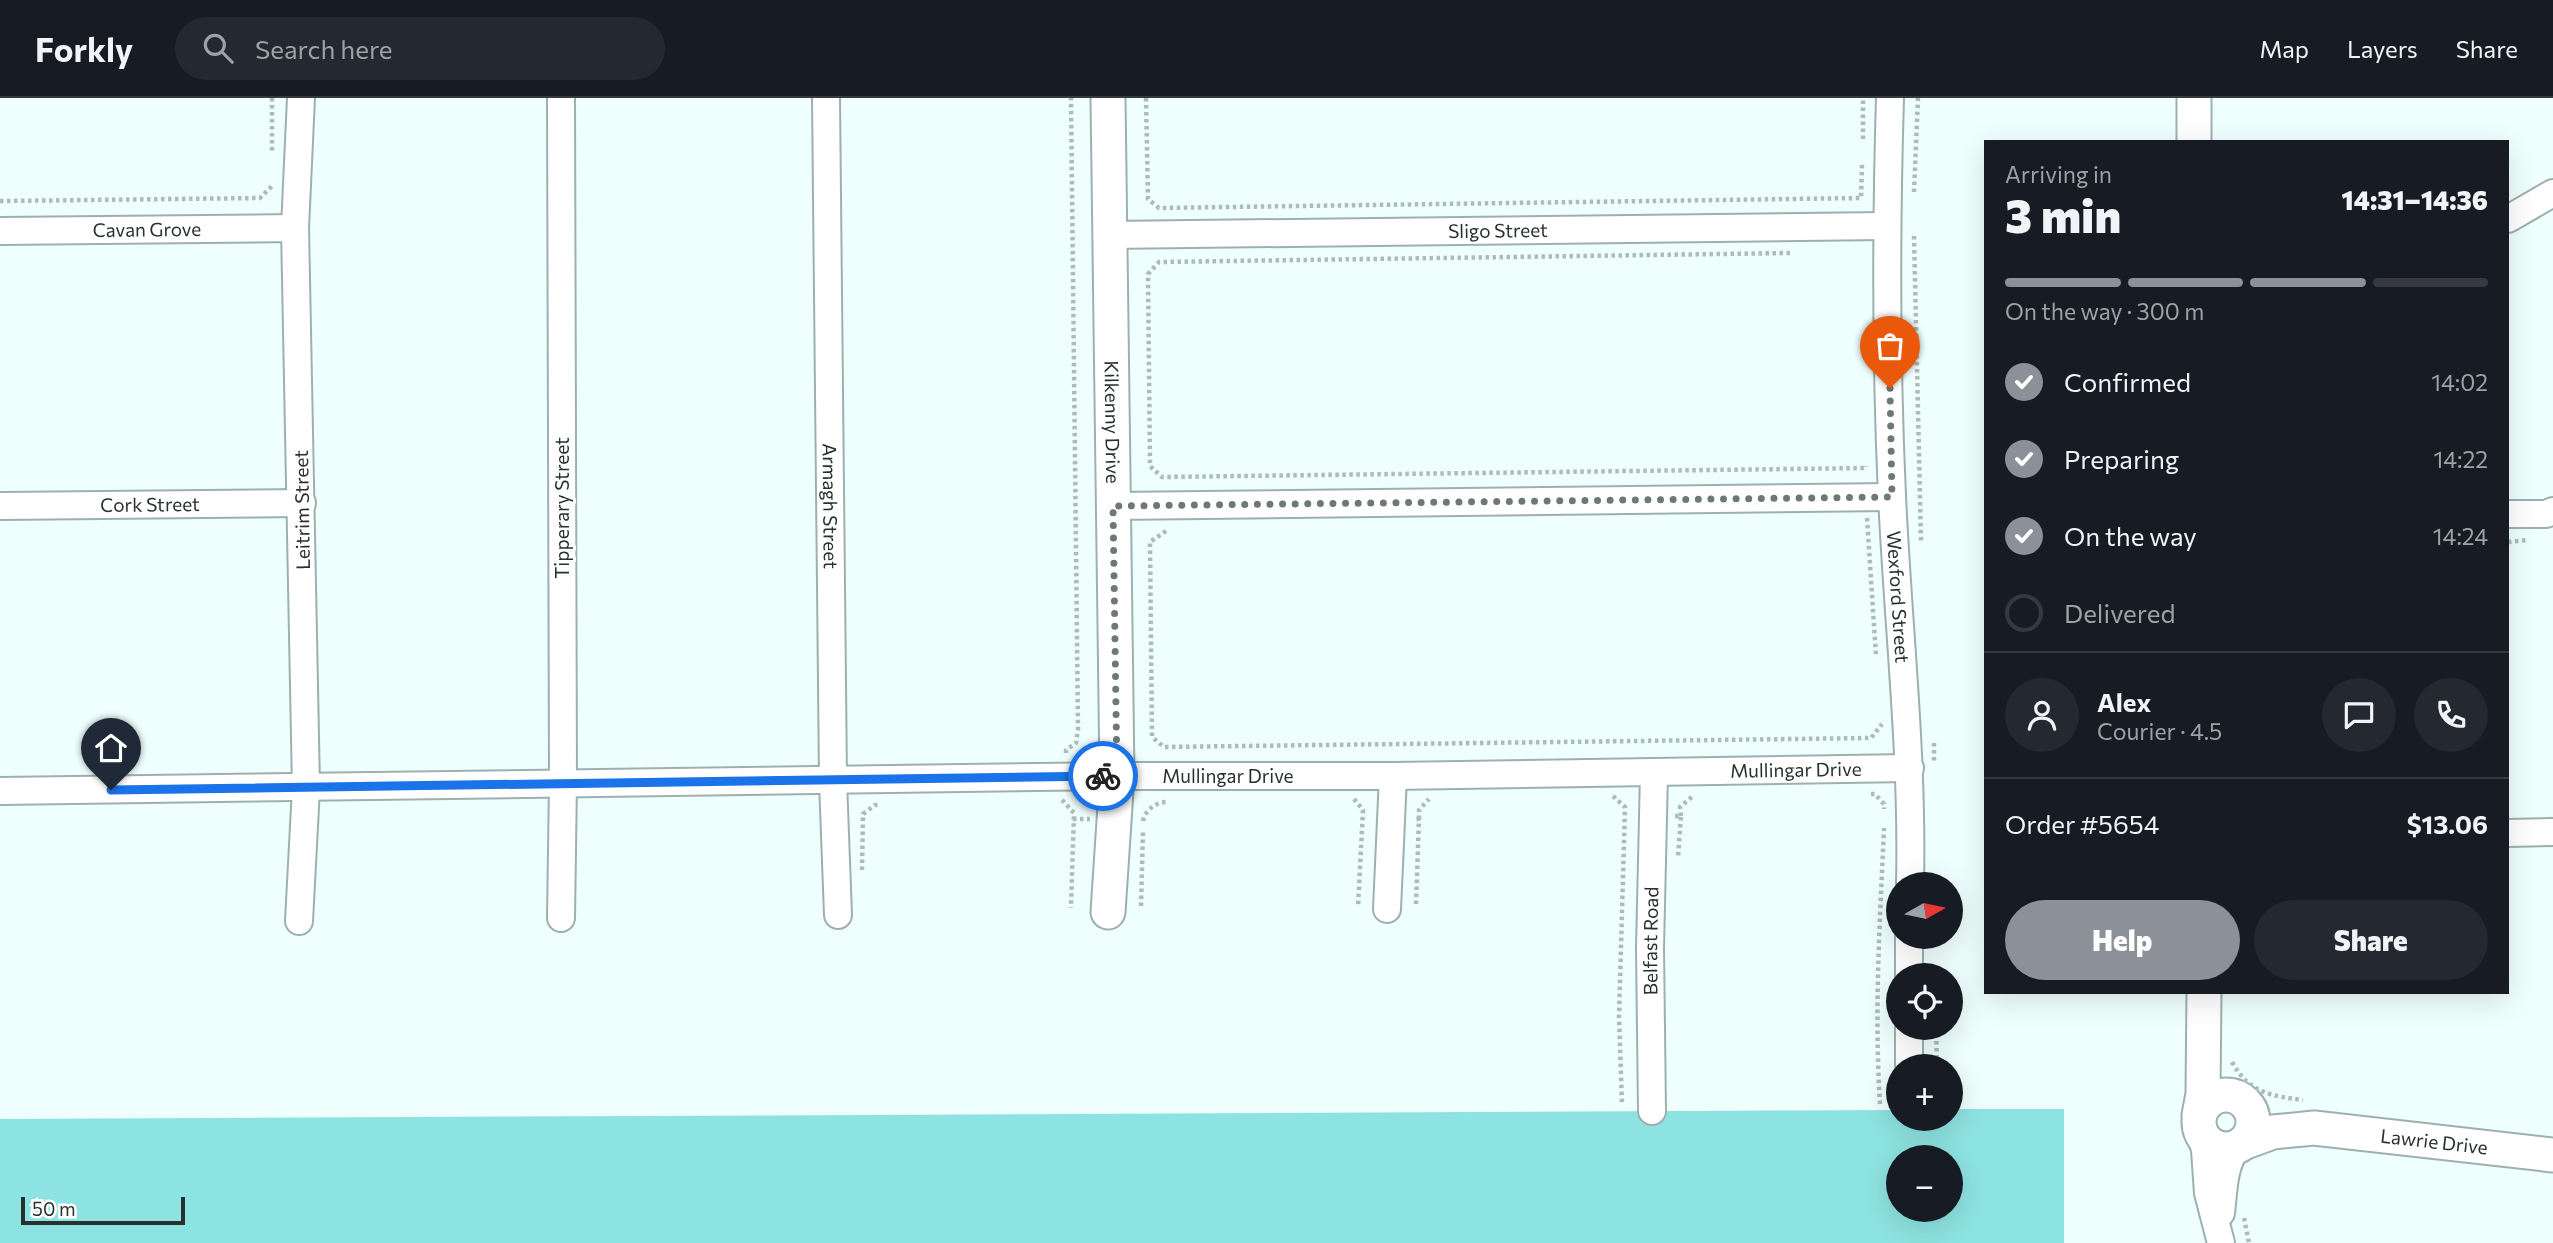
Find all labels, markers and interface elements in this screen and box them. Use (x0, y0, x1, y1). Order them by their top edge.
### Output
search box (175, 17, 665, 80)
text: Forkly (35, 28, 133, 69)
icon: search (199, 29, 237, 67)
text: Search here (255, 33, 393, 64)
text: Map (2260, 34, 2309, 63)
text: Layers (2347, 34, 2418, 63)
text: Share (2456, 34, 2518, 63)
text: Arriving in (2005, 160, 2112, 188)
text: 14:31–14:36 (2342, 184, 2488, 215)
text: 3 min (2005, 186, 2121, 242)
street label: Cavan Grove (93, 217, 201, 241)
street label: Sligo Street (1448, 218, 1548, 242)
text: On the way · 300 m (2005, 297, 2204, 325)
pin (1860, 316, 1920, 388)
icon: bag (1871, 327, 1909, 365)
street label: Kilkenny Drive (1100, 360, 1125, 484)
icon: check (2005, 363, 2043, 401)
text: Confirmed (2064, 366, 2191, 397)
text: 14:02 (2431, 368, 2488, 396)
street label: Tipperary Street (550, 437, 573, 579)
icon: check (2005, 440, 2043, 478)
street label: Armagh Street (819, 443, 843, 569)
text: Preparing (2064, 443, 2179, 474)
text: 14:22 (2433, 445, 2488, 473)
street label: Leitrim Street (289, 450, 314, 570)
street label: Cork Street (100, 492, 200, 516)
icon: check (2005, 517, 2043, 555)
text: On the way (2064, 520, 2197, 551)
text: 14:24 (2433, 522, 2488, 550)
street label: Wexford Street (1883, 530, 1915, 664)
text: Delivered (2064, 597, 2175, 628)
button: person (2005, 678, 2079, 752)
button: chat (2322, 678, 2396, 752)
button: phone (2414, 678, 2488, 752)
text: Alex (2097, 686, 2151, 717)
text: Courier · 4.5 (2097, 717, 2222, 745)
pin (81, 718, 141, 790)
icon: home (92, 729, 130, 767)
courier (1068, 741, 1138, 811)
icon: bike (1084, 757, 1122, 795)
street label: Mullingar Drive (1730, 757, 1862, 782)
street label: Mullingar Drive (1162, 764, 1294, 787)
text: Order #5654 (2005, 808, 2159, 839)
text: $13.06 (2407, 808, 2488, 839)
north arrow (1886, 872, 1964, 948)
map controls (1886, 872, 1963, 1222)
street label: Belfast Road (1638, 886, 1662, 996)
button: Help (2005, 900, 2240, 980)
button: Share (2254, 900, 2488, 980)
button: locate (1886, 963, 1963, 1040)
button: + (1886, 1054, 1963, 1131)
street label: Lawrie Drive (2379, 1124, 2489, 1159)
button: − (1886, 1145, 1963, 1222)
scale bar (21, 1194, 186, 1226)
text: 50 m (32, 1197, 76, 1220)

